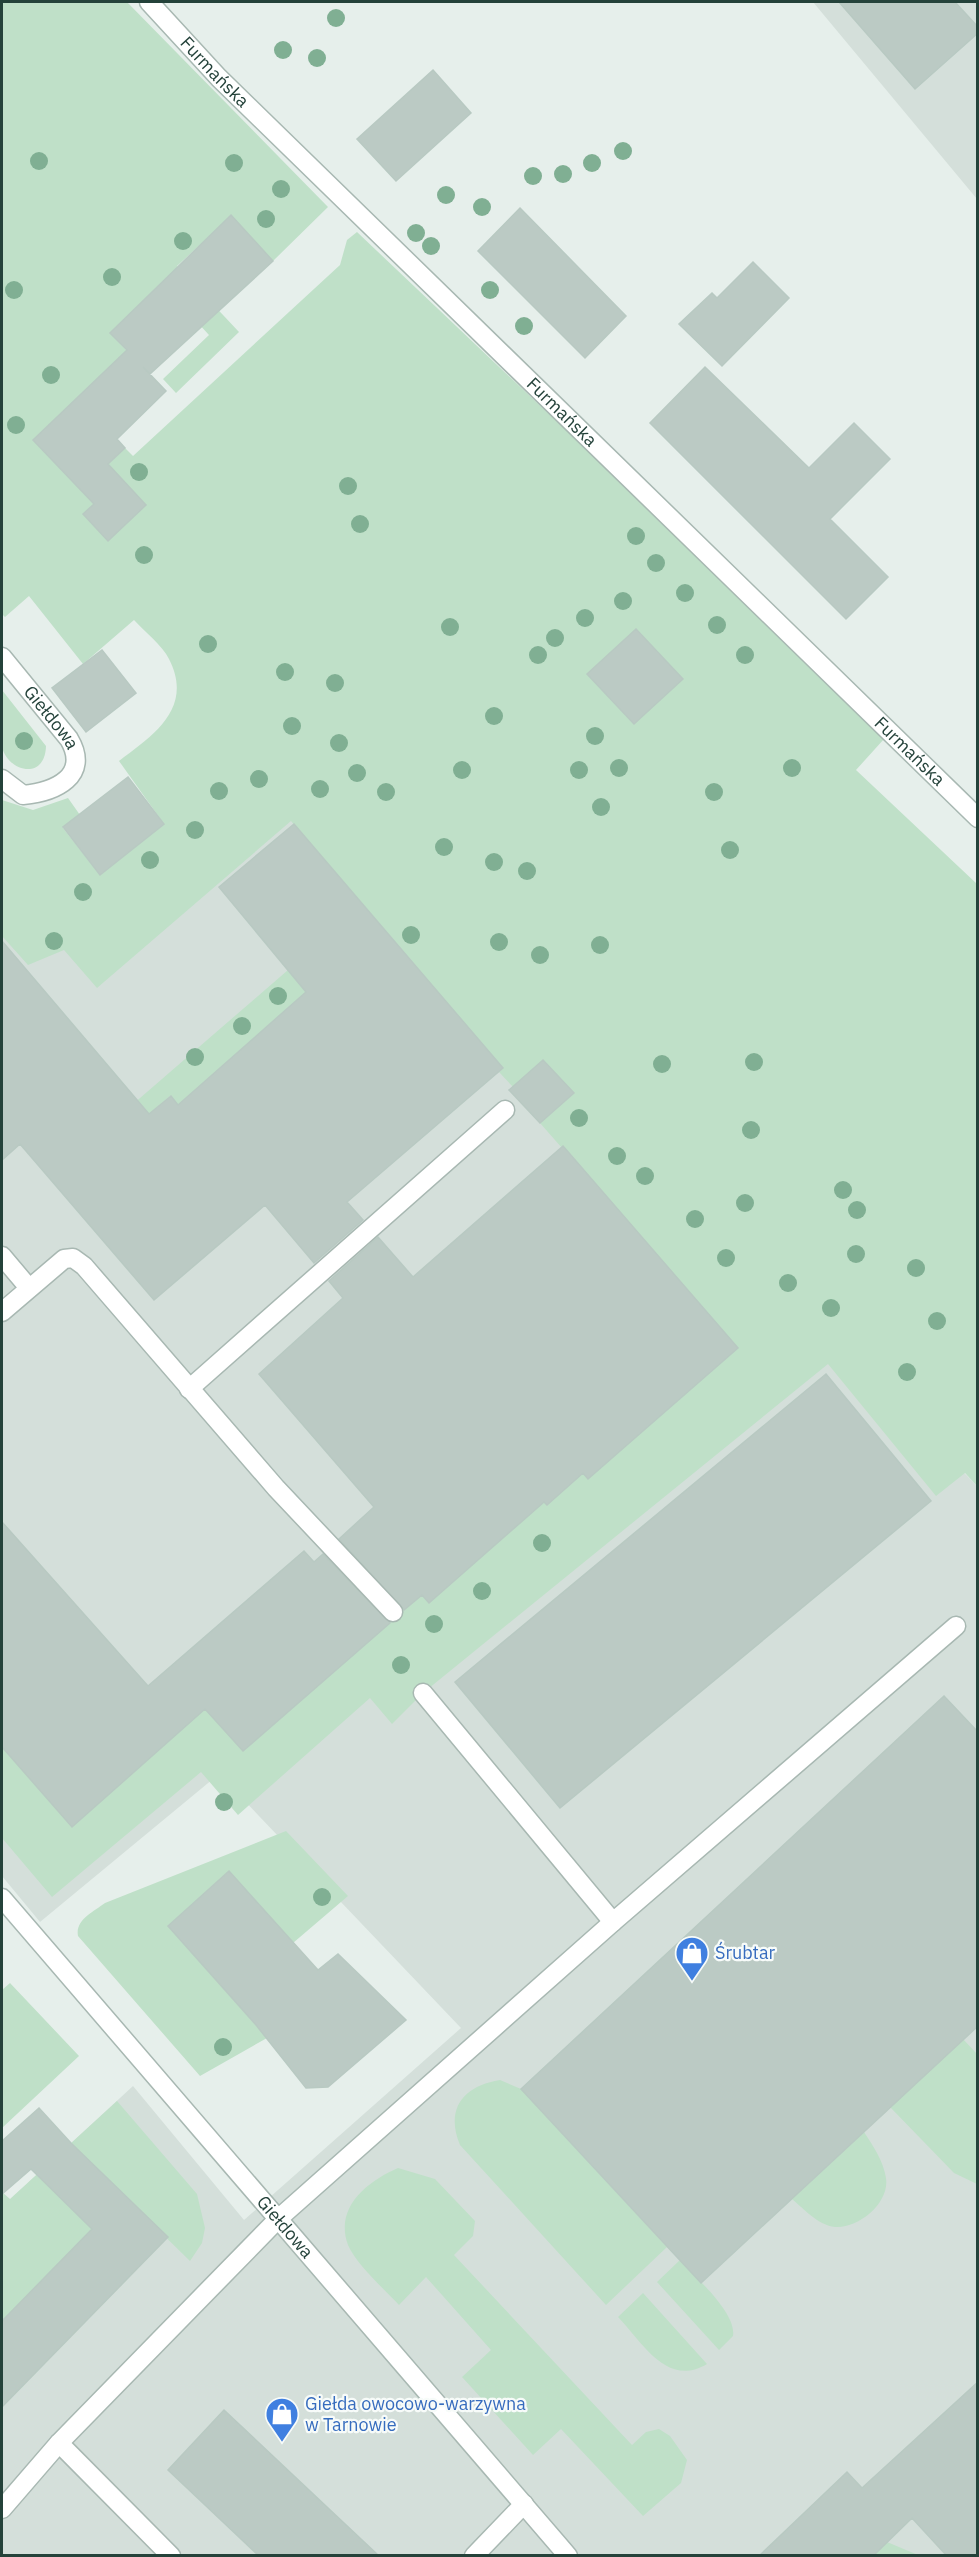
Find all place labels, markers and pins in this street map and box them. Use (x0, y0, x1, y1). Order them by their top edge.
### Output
shop icon: Śrubtar (674, 1935, 710, 1982)
place label: Śrubtar (715, 1941, 776, 1964)
place label: Giełda owocowo-warzywna w Tarnowie (305, 2392, 526, 2436)
shop icon: Giełda owocowo-warzywna w Tarnowie (264, 2396, 300, 2443)

